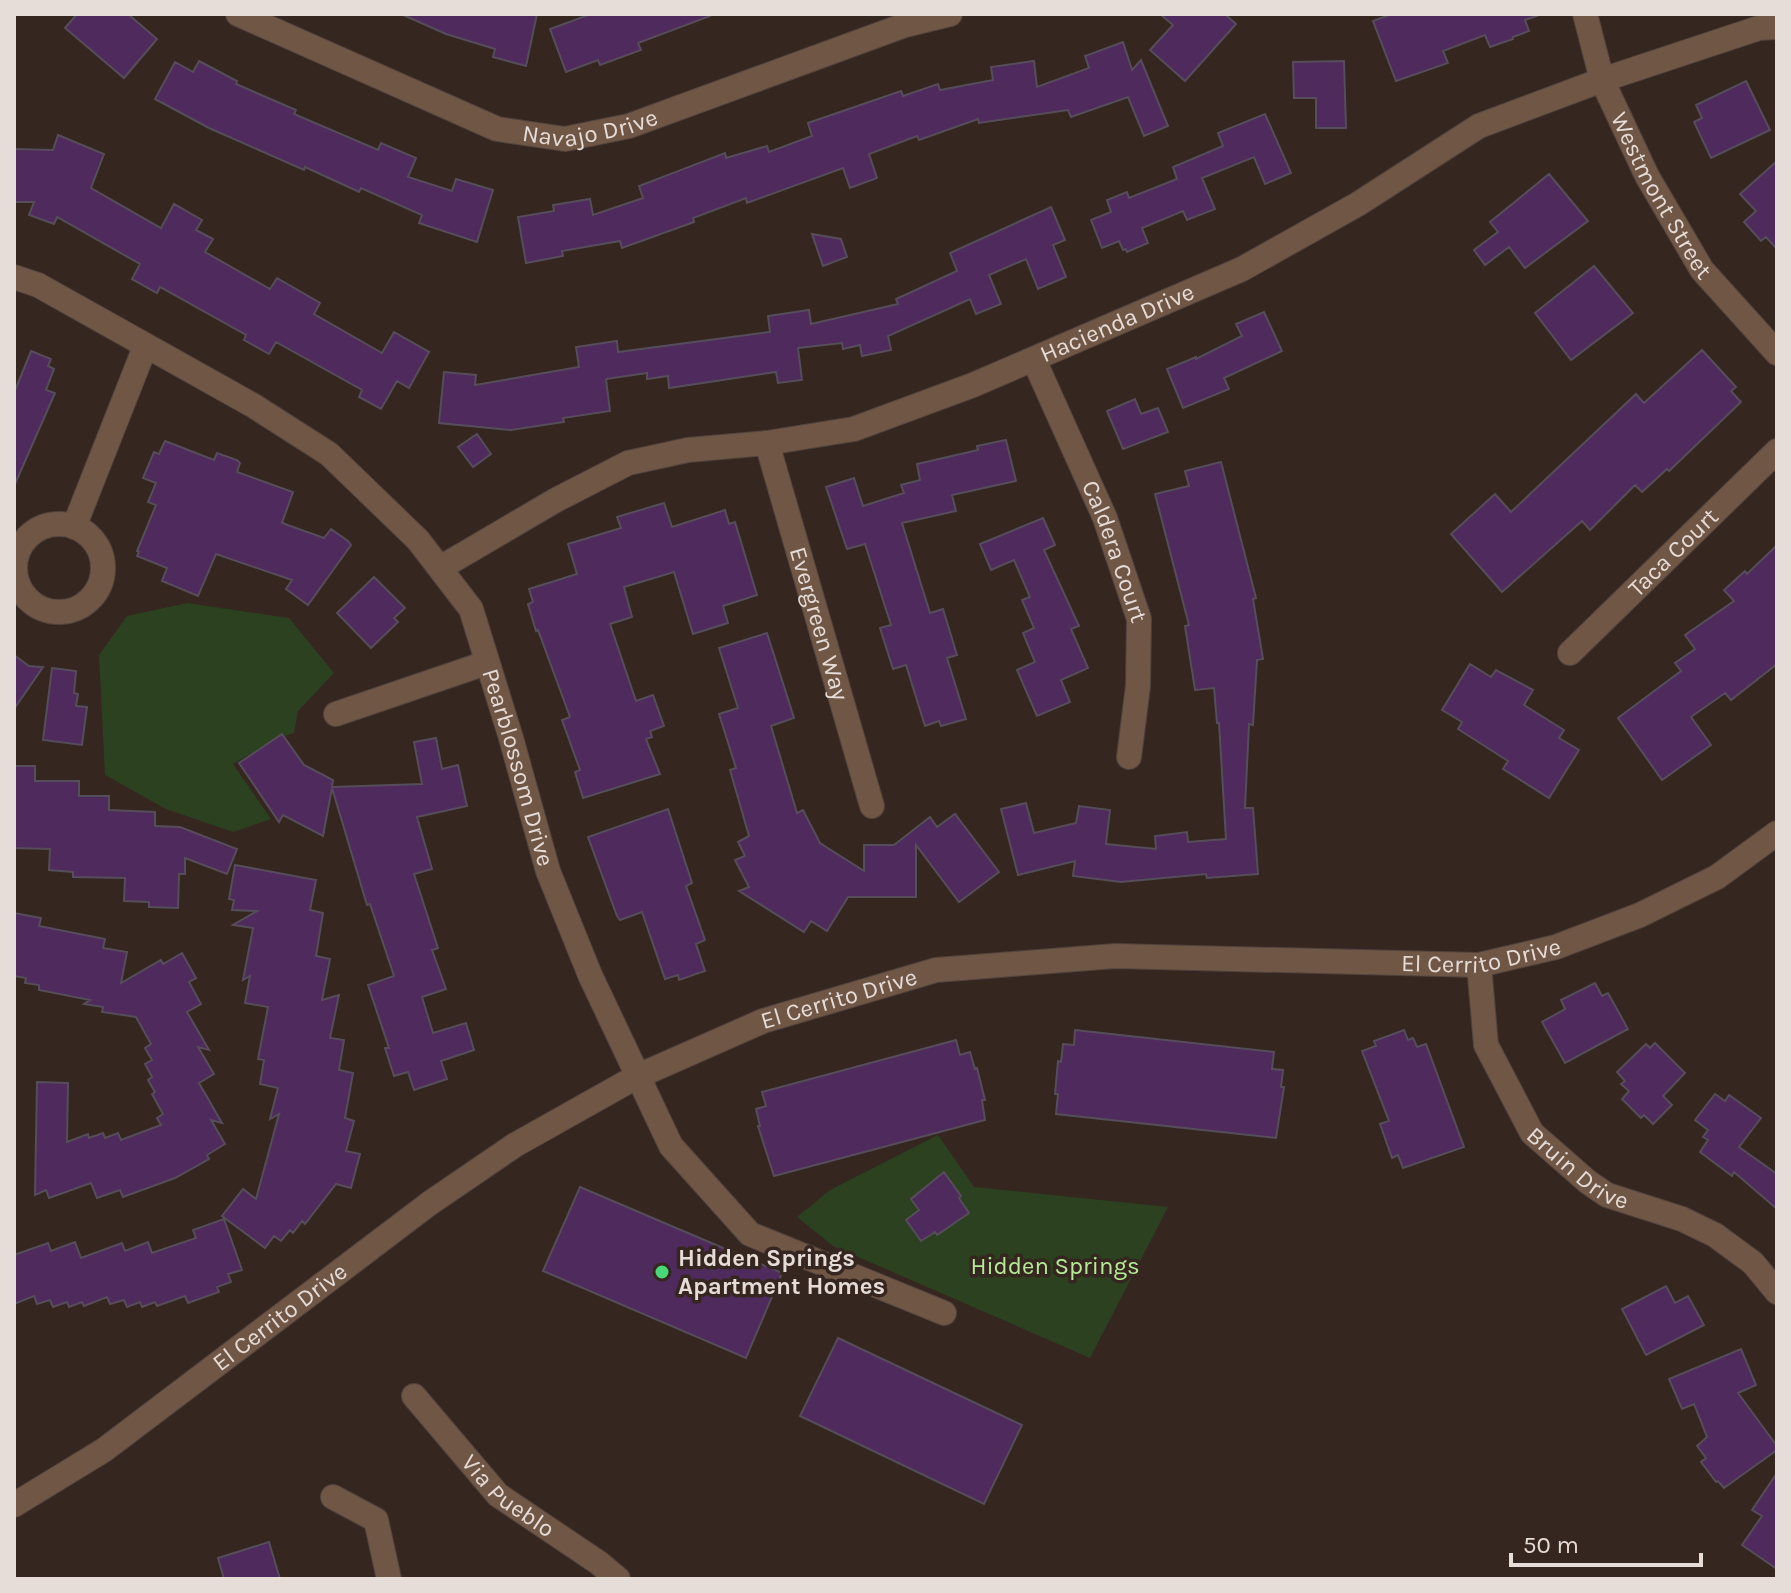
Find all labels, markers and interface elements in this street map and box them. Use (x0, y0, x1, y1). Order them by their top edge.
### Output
street label: Navajo Drive (521, 103, 661, 153)
street label: Westmont Street (1605, 108, 1717, 285)
street label: Hacienda Drive (1036, 277, 1198, 368)
street label: Caldera Court (1076, 476, 1153, 626)
street label: Taca Court (1622, 502, 1724, 602)
street label: Evergreen Way (784, 544, 855, 704)
street label: Pearblossom Drive (476, 665, 560, 869)
street label: El Cerrito Drive (1401, 932, 1564, 979)
street label: El Cerrito Drive (757, 962, 920, 1035)
street label: Bruin Drive (1521, 1121, 1632, 1215)
place label: Hidden Springs Apartment Homes (678, 1244, 885, 1300)
park label: Hidden Springs (970, 1252, 1140, 1280)
street label: El Cerrito Drive (207, 1257, 353, 1377)
marker: Hidden Springs Apartment Homes (653, 1263, 671, 1281)
street label: Via Pueblo (456, 1449, 560, 1543)
scale bar (1511, 1517, 1701, 1567)
text: 50 m (1523, 1531, 1579, 1559)

